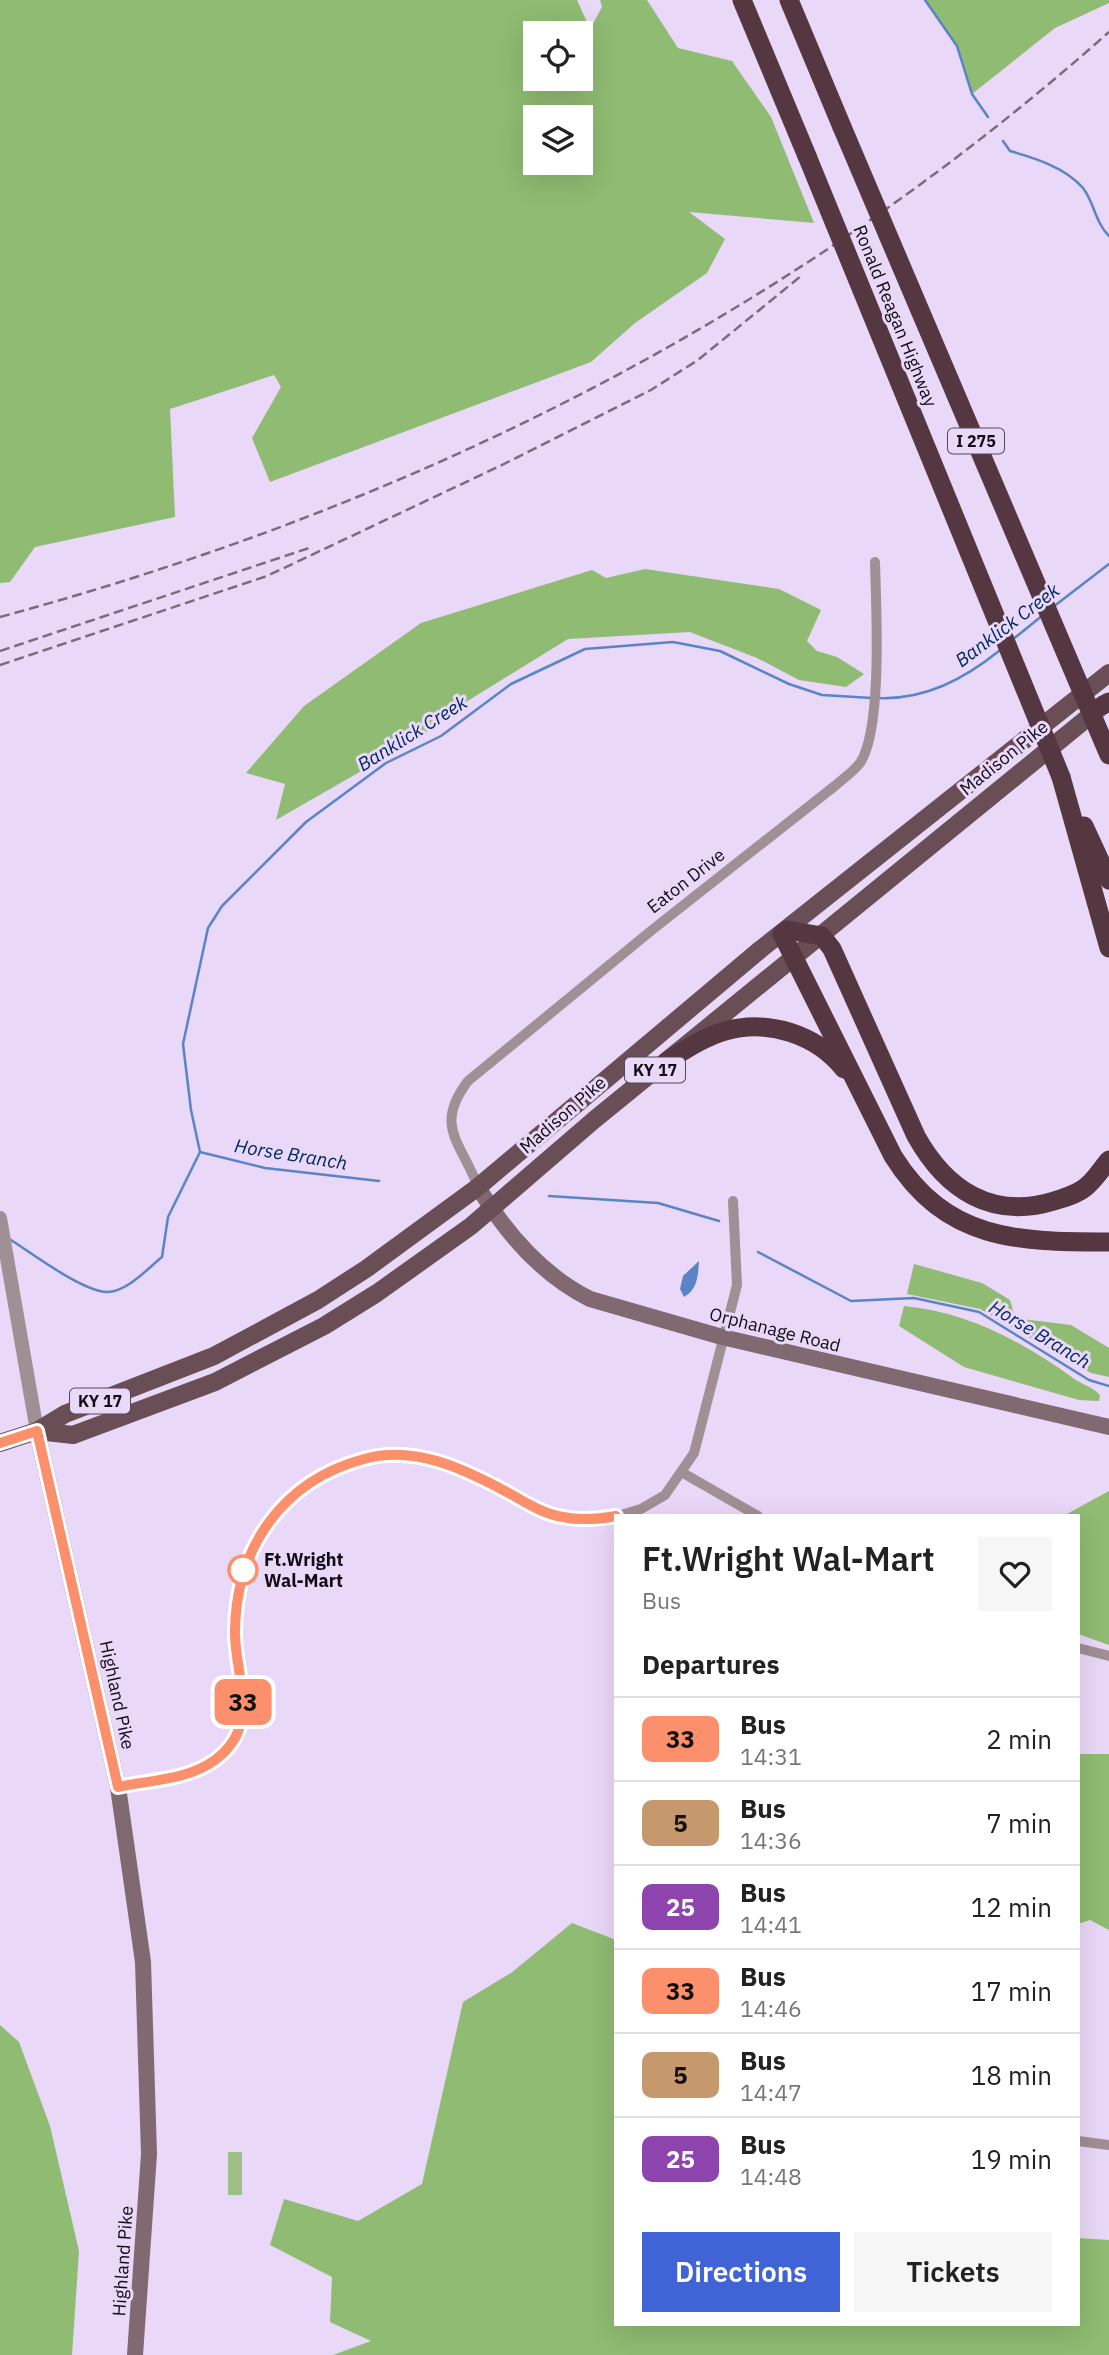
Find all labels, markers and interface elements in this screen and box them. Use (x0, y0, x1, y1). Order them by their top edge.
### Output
map controls (523, 21, 593, 175)
button: locate (523, 21, 593, 91)
button: layers (523, 105, 593, 175)
street label: Ronald Reagan Highway (848, 222, 942, 410)
road number: I 275 (948, 428, 1004, 454)
water label: Banklick Creek (950, 577, 1065, 672)
water label: Banklick Creek (353, 689, 472, 776)
street label: Madison Pike (955, 715, 1053, 800)
street label: Eaton Drive (642, 843, 729, 918)
road number: KY 17 (625, 1058, 685, 1082)
street label: Madison Pike (515, 1071, 611, 1158)
water label: Horse Branch (233, 1133, 349, 1175)
water label: Horse Branch (985, 1294, 1095, 1374)
street label: Orphanage Road (707, 1302, 843, 1357)
road number: KY 17 (70, 1388, 130, 1414)
text: Ft.Wright Wal-Mart (642, 1537, 935, 1580)
button: heart (978, 1537, 1052, 1611)
place label: Ft.Wright Wal-Mart (264, 1548, 343, 1592)
marker: Ft.Wright Wal-Mart (228, 1555, 258, 1585)
text: Bus (642, 1585, 681, 1615)
street label: Highland Pike (95, 1638, 140, 1752)
text: Departures (642, 1647, 780, 1681)
line badge: 33 (212, 1679, 274, 1725)
text: 33 (229, 1686, 257, 1718)
text: Bus (740, 1707, 786, 1741)
text: 2 min (986, 1722, 1052, 1756)
text: 33 (666, 1723, 695, 1755)
text: 14:31 (740, 1741, 802, 1771)
text: Bus (740, 1791, 786, 1825)
text: 7 min (986, 1806, 1052, 1840)
text: 5 (673, 1807, 688, 1839)
text: 14:36 (740, 1825, 802, 1855)
text: Bus (740, 1875, 786, 1909)
text: 12 min (971, 1890, 1052, 1924)
text: 25 (666, 1891, 695, 1923)
text: 14:41 (740, 1909, 802, 1939)
text: Bus (740, 1959, 786, 1993)
text: 17 min (971, 1974, 1052, 2008)
text: 33 (666, 1975, 695, 2007)
text: 14:46 (740, 1993, 802, 2023)
text: Bus (740, 2043, 786, 2077)
text: 18 min (971, 2058, 1052, 2092)
text: 5 (673, 2059, 688, 2091)
text: 14:47 (740, 2077, 802, 2107)
text: Bus (740, 2127, 786, 2161)
text: 19 min (971, 2142, 1052, 2176)
text: 25 (666, 2143, 695, 2175)
text: 14:48 (740, 2161, 802, 2191)
street label: Highland Pike (107, 2205, 138, 2317)
button: Directions (642, 2232, 840, 2312)
button: Tickets (854, 2232, 1052, 2312)

